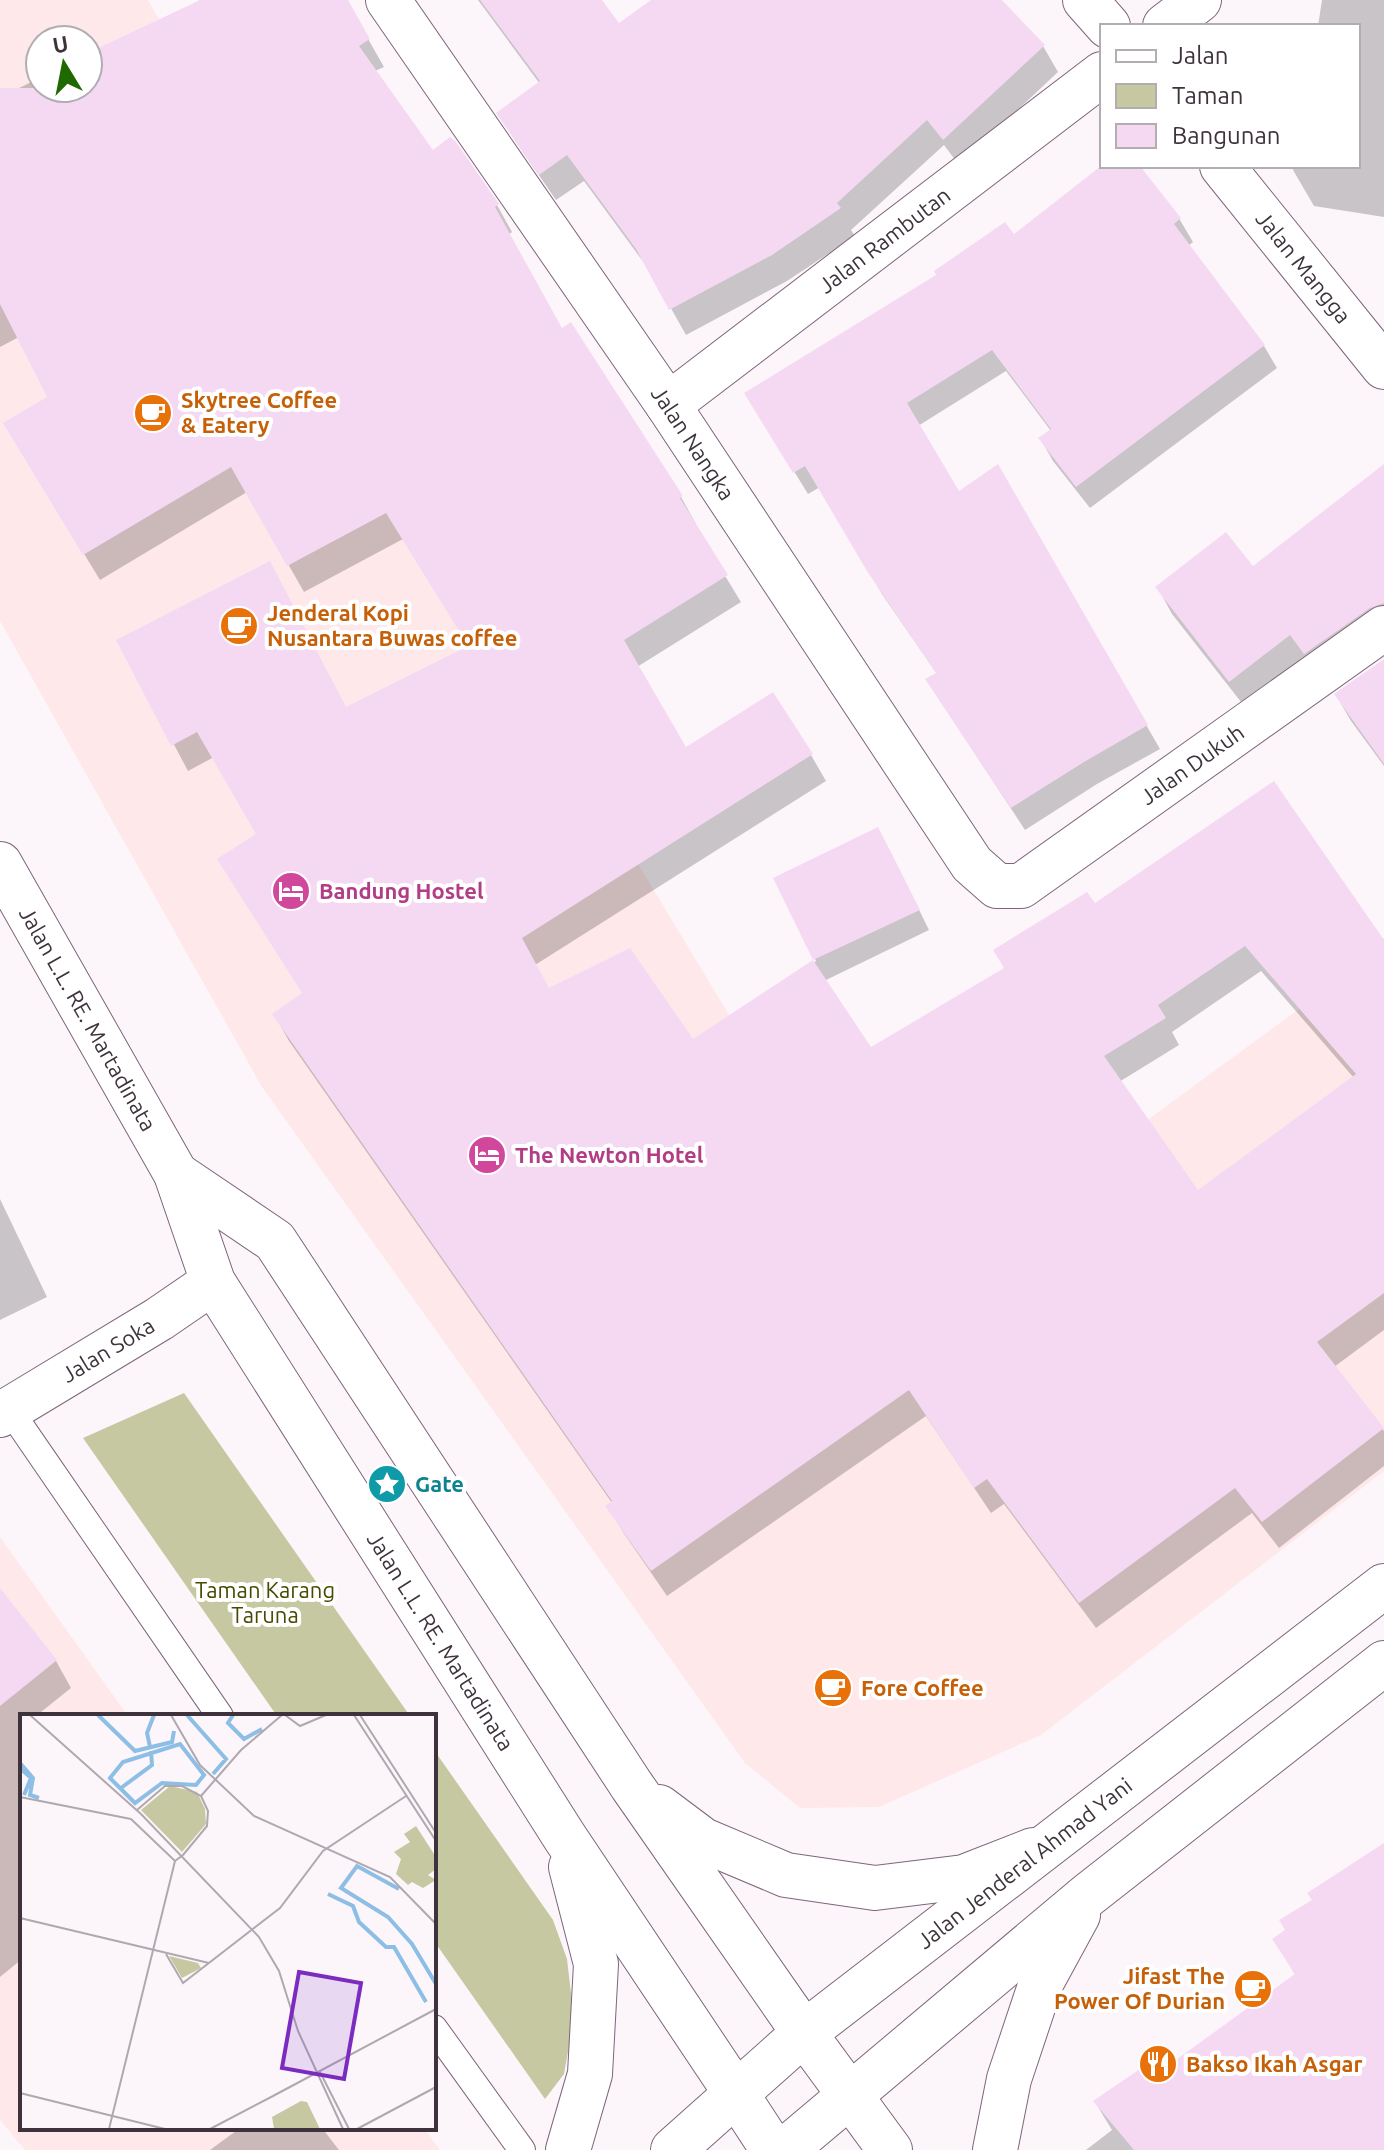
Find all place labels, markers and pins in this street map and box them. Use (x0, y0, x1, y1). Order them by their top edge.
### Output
place label: Skytree Coffee & Eatery (181, 387, 337, 437)
cafe icon: Skytree Coffee & Eatery (132, 392, 174, 434)
place label: Jenderal Kopi Nusantara Buwas coffee (267, 600, 517, 650)
cafe icon: Jenderal Kopi Nusantara Buwas coffee (218, 605, 260, 647)
hotel icon: Bandung Hostel (270, 870, 312, 912)
place label: Bandung Hostel (319, 878, 484, 903)
hotel icon: The Newton Hotel (466, 1134, 508, 1176)
place label: The Newton Hotel (515, 1142, 704, 1167)
place icon: Gate (366, 1463, 408, 1505)
place label: Gate (415, 1471, 464, 1496)
cafe icon: Fore Coffee (812, 1667, 854, 1709)
place label: Fore Coffee (861, 1675, 984, 1700)
place label: Jifast The Power Of Durian (1054, 1963, 1225, 2013)
cafe icon: Jifast The Power Of Durian (1232, 1968, 1274, 2010)
restaurant icon: Bakso Ikah Asgar (1137, 2043, 1179, 2085)
place label: Bakso Ikah Asgar (1186, 2051, 1363, 2076)

